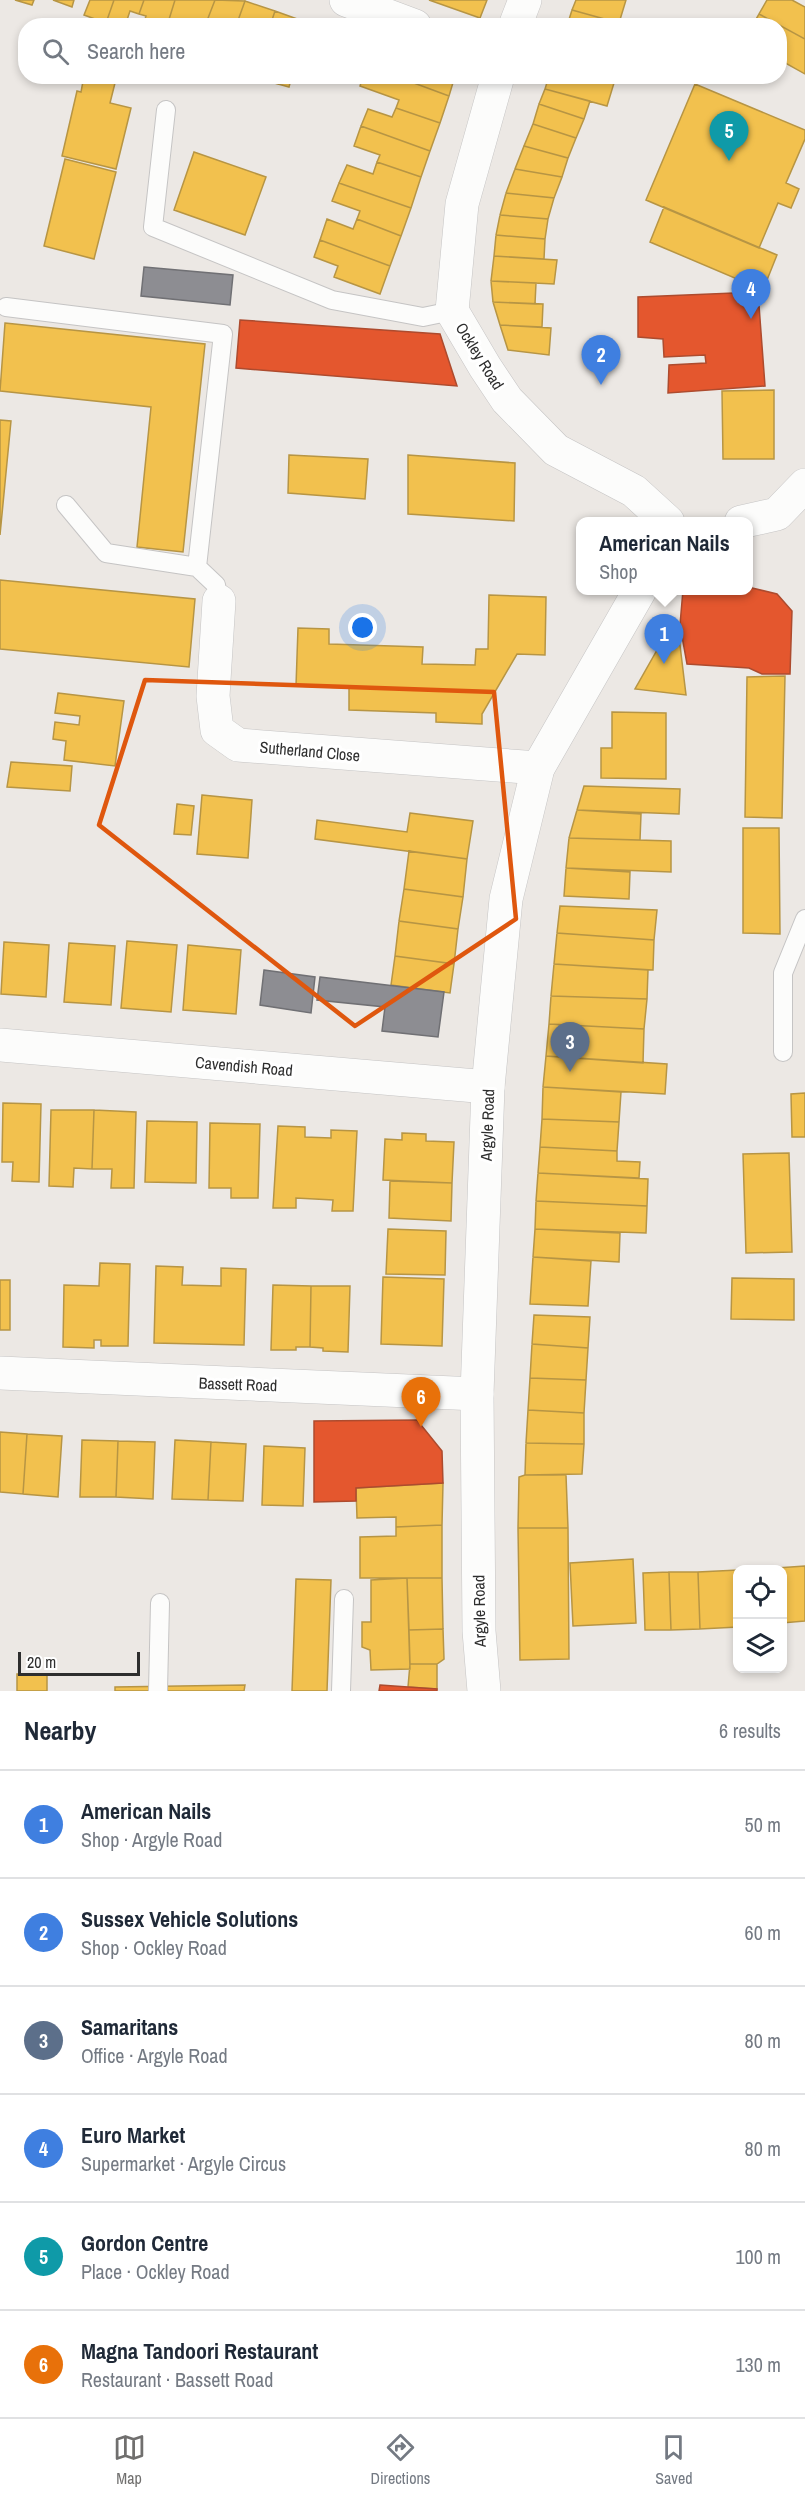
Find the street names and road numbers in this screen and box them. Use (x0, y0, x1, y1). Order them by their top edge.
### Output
street label: Ockley Road (451, 318, 509, 394)
street label: Sutherland Close (259, 736, 361, 766)
street label: Cavendish Road (194, 1051, 294, 1081)
street label: Argyle Road (475, 1089, 499, 1162)
street label: Bassett Road (198, 1372, 278, 1396)
street label: Argyle Road (467, 1575, 491, 1648)

